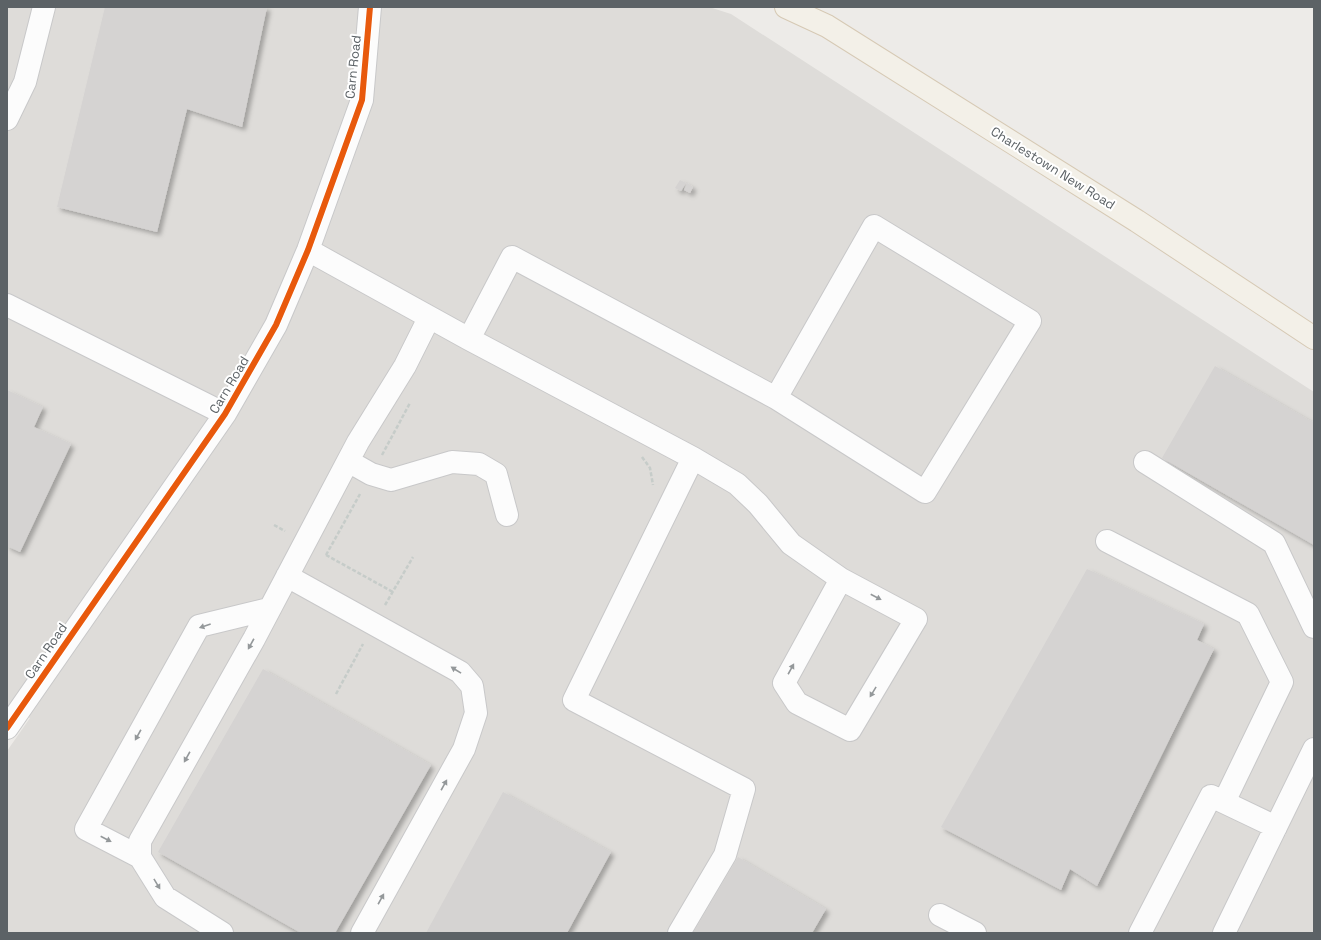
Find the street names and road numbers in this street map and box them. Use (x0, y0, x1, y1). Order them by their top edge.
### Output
street label: Carn Road (341, 34, 365, 100)
street label: Charlestown New Road (988, 123, 1118, 213)
street label: Carn Road (205, 353, 253, 417)
street label: Carn Road (21, 620, 71, 682)

